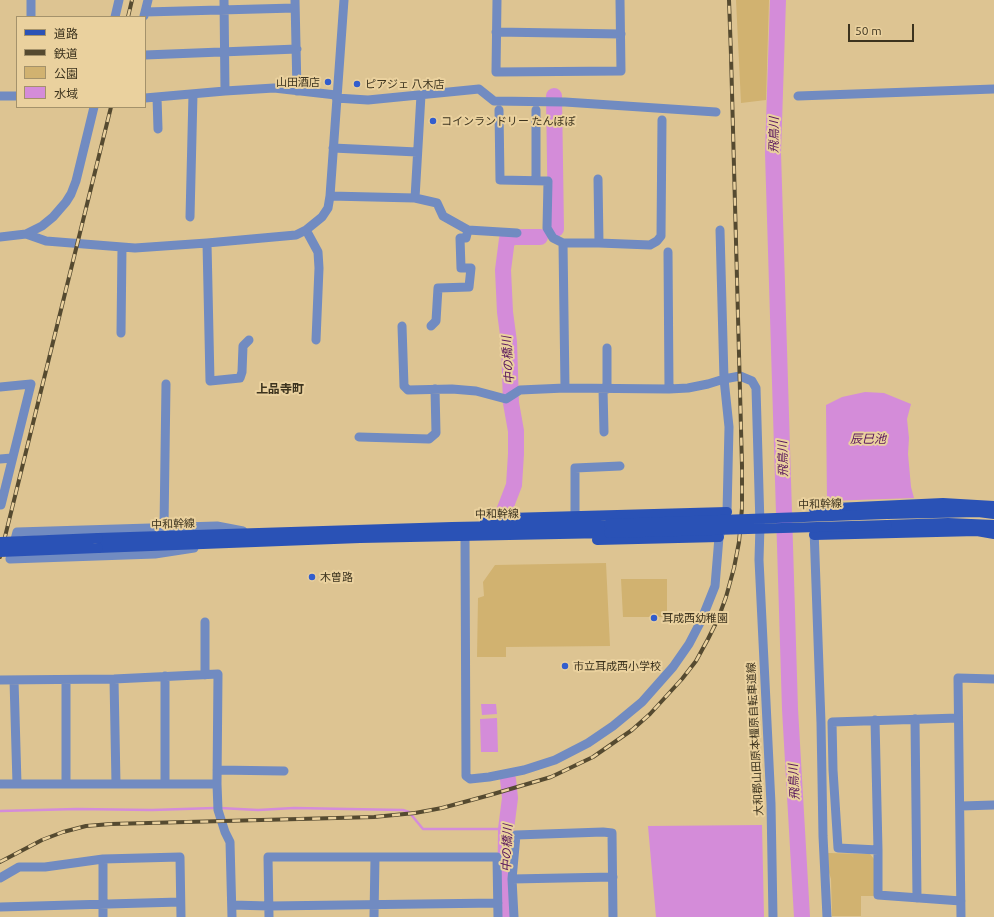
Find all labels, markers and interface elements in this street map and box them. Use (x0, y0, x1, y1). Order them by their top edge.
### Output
legend (16, 16, 146, 108)
scale bar (850, 16, 916, 42)
text: 50 m (855, 24, 882, 37)
text: 道路 (54, 27, 78, 40)
text: 鉄道 (54, 47, 78, 60)
text: 公園 (54, 67, 78, 80)
place label: 山田酒店 (276, 75, 320, 89)
marker: 山田酒店 (323, 77, 333, 87)
place label: ピアジェ 八木店 (365, 77, 445, 91)
marker: ピアジェ 八木店 (352, 79, 362, 89)
text: 水域 (54, 87, 78, 100)
place label: コインランドリー たんぽぽ (441, 114, 576, 128)
marker: コインランドリー たんぽぽ (428, 116, 438, 126)
water label: 飛鳥川 (766, 117, 782, 153)
water label: 中の橋川 (499, 336, 517, 384)
district label: 上品寺町 (256, 382, 304, 396)
water label: 辰巳池 (850, 432, 886, 446)
water label: 飛鳥川 (775, 441, 791, 477)
street label: 中和幹線 (798, 497, 842, 511)
street label: 中和幹線 (475, 507, 519, 521)
street label: 中和幹線 (151, 517, 195, 531)
place label: 木曽路 (320, 570, 353, 584)
marker: 木曽路 (307, 572, 317, 582)
place label: 耳成西幼稚園 (662, 611, 728, 625)
marker: 耳成西幼稚園 (649, 613, 659, 623)
place label: 市立耳成西小学校 (573, 659, 661, 673)
marker: 市立耳成西小学校 (560, 661, 570, 671)
street label: 大和郡山田原本橿原自転車道線 (744, 662, 766, 816)
water label: 飛鳥川 (786, 764, 802, 800)
water label: 中の橋川 (499, 824, 515, 872)

